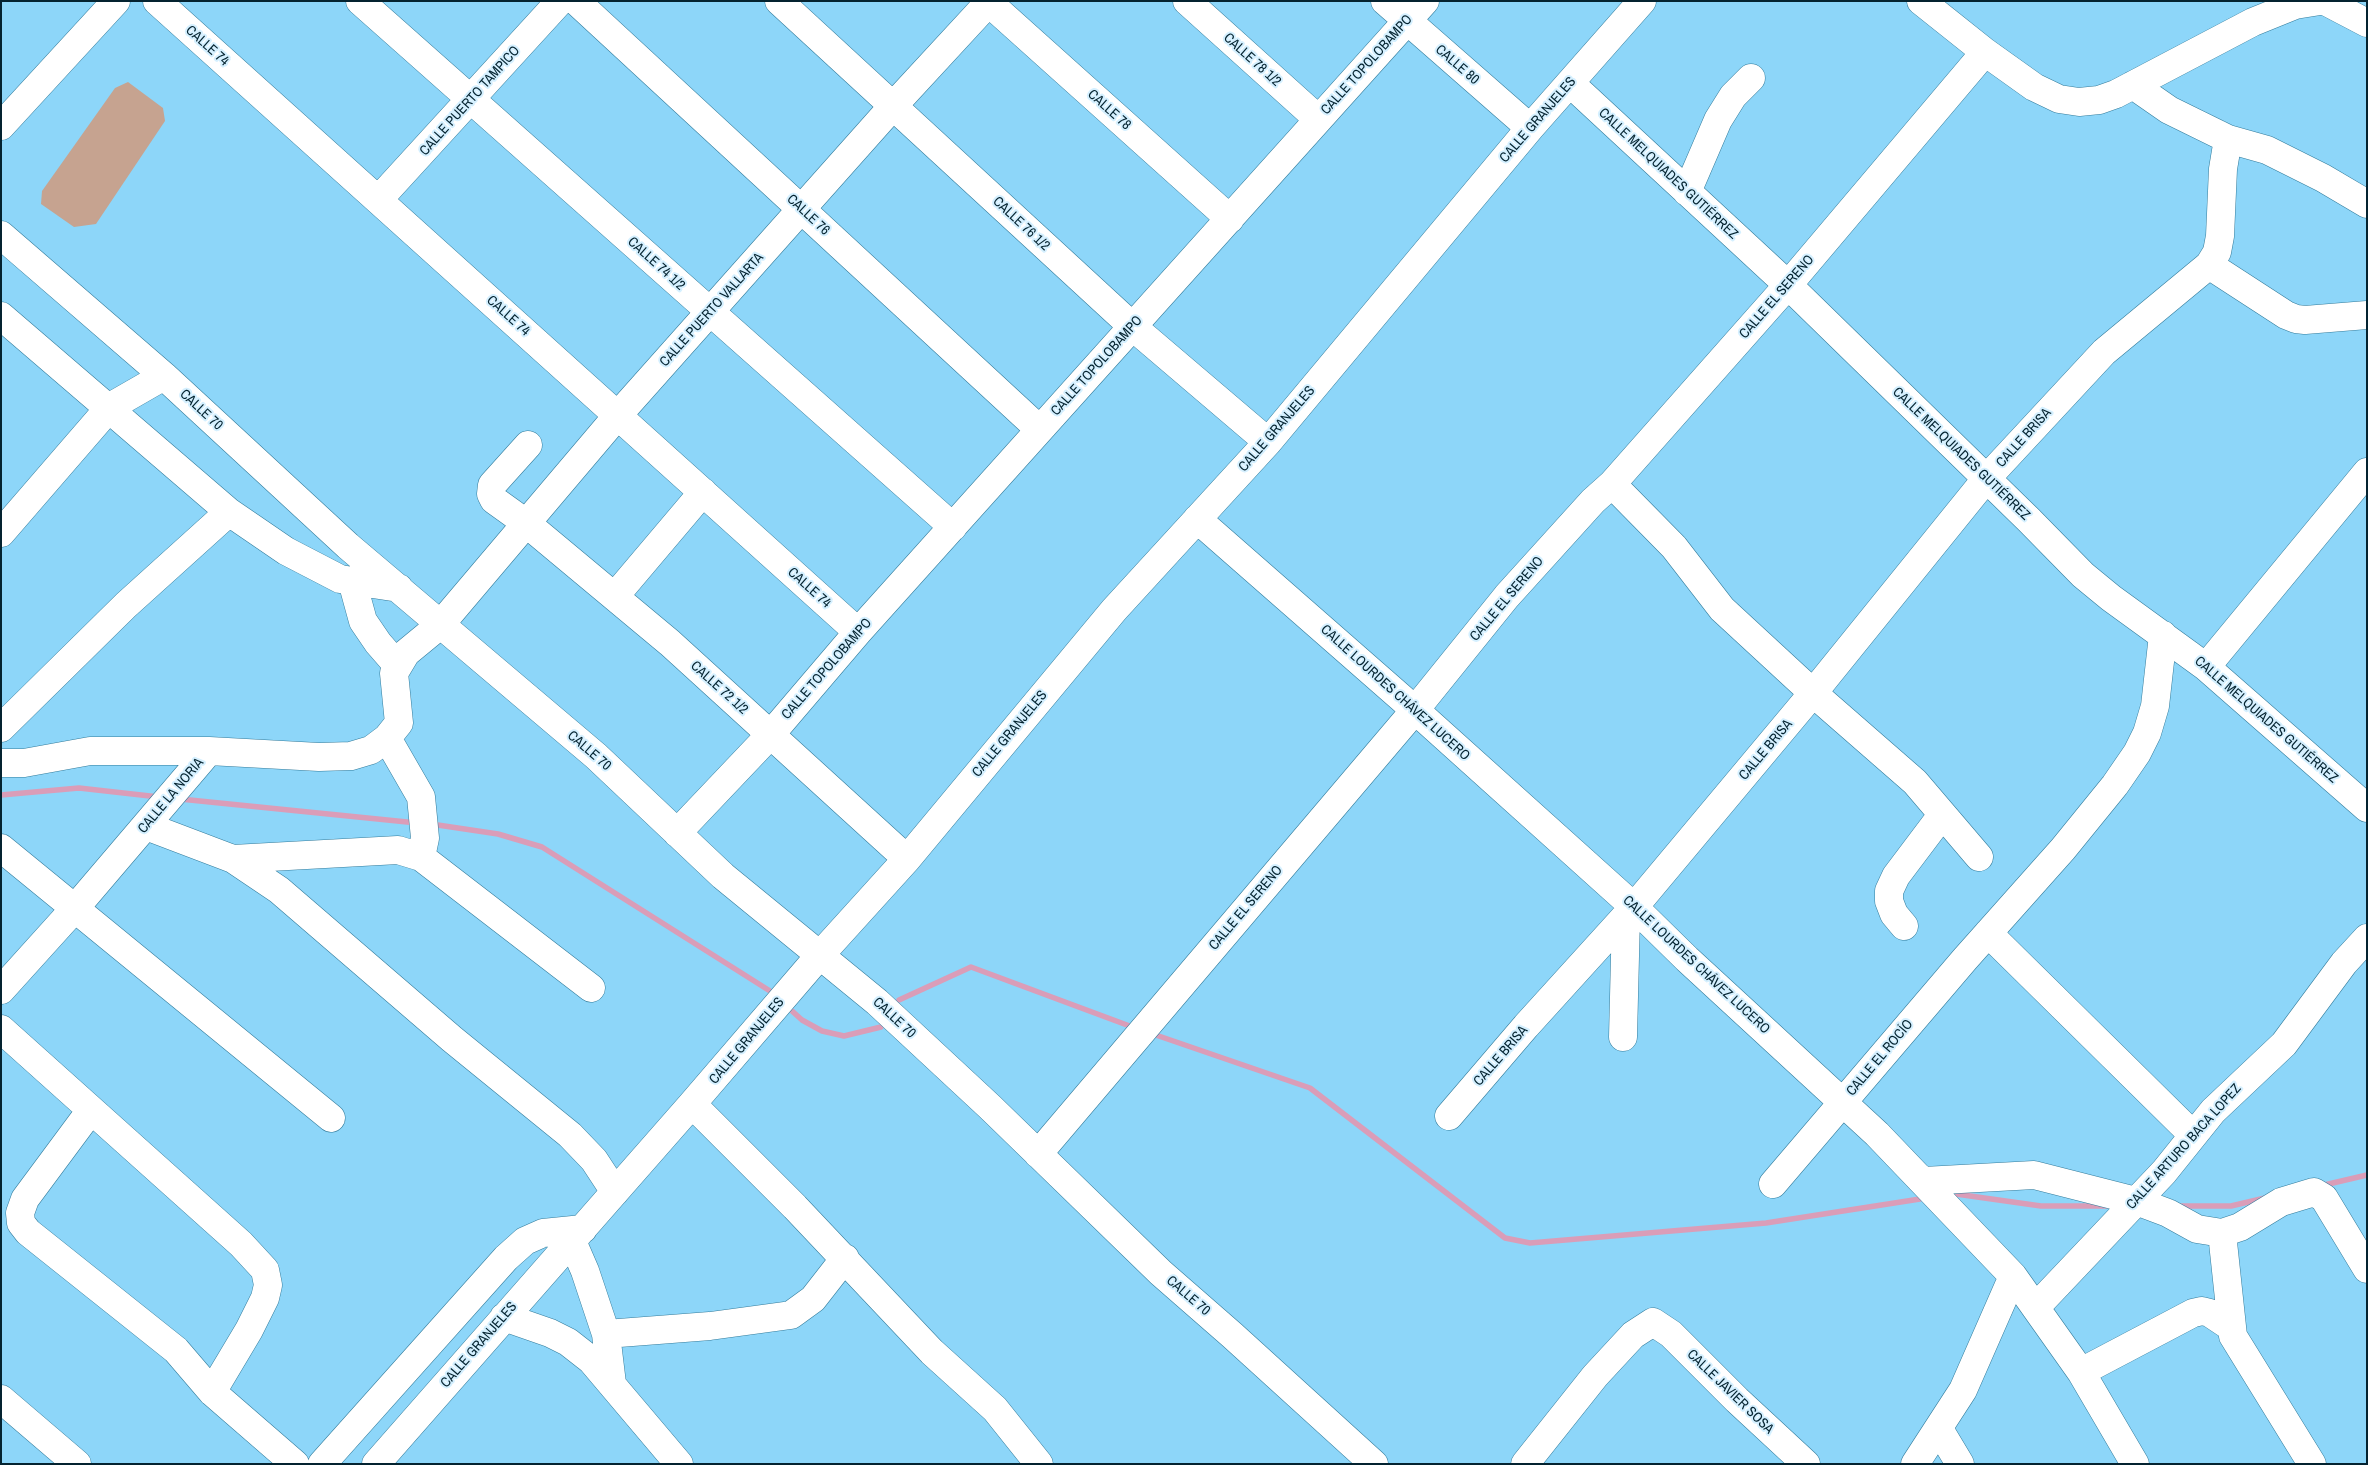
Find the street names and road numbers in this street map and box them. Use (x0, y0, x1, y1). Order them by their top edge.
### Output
street label: CALLE TOPOLOBAMPO (1318, 12, 1416, 118)
street label: CALLE 74 (182, 22, 232, 70)
street label: CALLE 78 1/2 (1220, 30, 1284, 90)
street label: CALLE 80 (1432, 41, 1482, 89)
street label: CALLE PUERTO TAMPICO (416, 43, 524, 159)
street label: CALLE GRANJELES (1496, 74, 1580, 166)
street label: CALLE 78 (1084, 86, 1134, 134)
street label: CALLE MELQUIADES GUTIÉRREZ (1595, 105, 1741, 243)
street label: CALLE 76 (783, 191, 833, 239)
street label: CALLE 76 1/2 (989, 193, 1053, 255)
street label: CALLE 74 1/2 (624, 234, 688, 294)
street label: CALLE PUERTO VALLARTA (657, 250, 767, 370)
street label: CALLE EL SERENO (1736, 252, 1818, 342)
street label: CALLE 74 (483, 292, 533, 340)
street label: CALLE TOPOLOBAMPO (1048, 313, 1146, 419)
street label: CALLE GRANJELES (1235, 383, 1319, 475)
street label: CALLE MELQUIADES GUTIÉRREZ (1889, 384, 2033, 524)
street label: CALLE 70 (176, 386, 226, 434)
street label: CALLE BRISA (1993, 405, 2055, 471)
street label: CALLE EL SERENO (1467, 553, 1547, 645)
street label: CALLE 74 (784, 564, 834, 612)
street label: CALLE TOPOLOBAMPO (778, 615, 876, 723)
street label: CALLE LOURDES CHÁVEZ LUCERO (1317, 622, 1473, 764)
street label: CALLE MELQUIADES GUTIÉRREZ (2191, 653, 2341, 787)
street label: CALLE 72 1/2 (687, 658, 751, 718)
street label: CALLE GRANJELES (969, 687, 1051, 781)
street label: CALLE BRISA (1736, 716, 1796, 784)
street label: CALLE 70 (564, 727, 614, 775)
street label: CALLE LA NORIA (135, 755, 207, 837)
street label: CALLE EL SERENO (1206, 862, 1286, 954)
street label: CALLE LOURDES CHÁVEZ LUCERO (1619, 892, 1773, 1038)
street label: CALLE GRANJELES (706, 994, 788, 1088)
street label: CALLE 70 (869, 994, 919, 1042)
street label: CALLE EL ROCÍO (1843, 1016, 1917, 1100)
street label: CALLE BRISA (1470, 1023, 1532, 1089)
street label: CALLE ARTURO BACA LOPEZ (2123, 1081, 2245, 1213)
street label: CALLE 70 (1163, 1272, 1213, 1320)
street label: CALLE GRANJELES (437, 1299, 521, 1391)
street label: CALLE JAVIER SOSA (1683, 1346, 1777, 1438)

